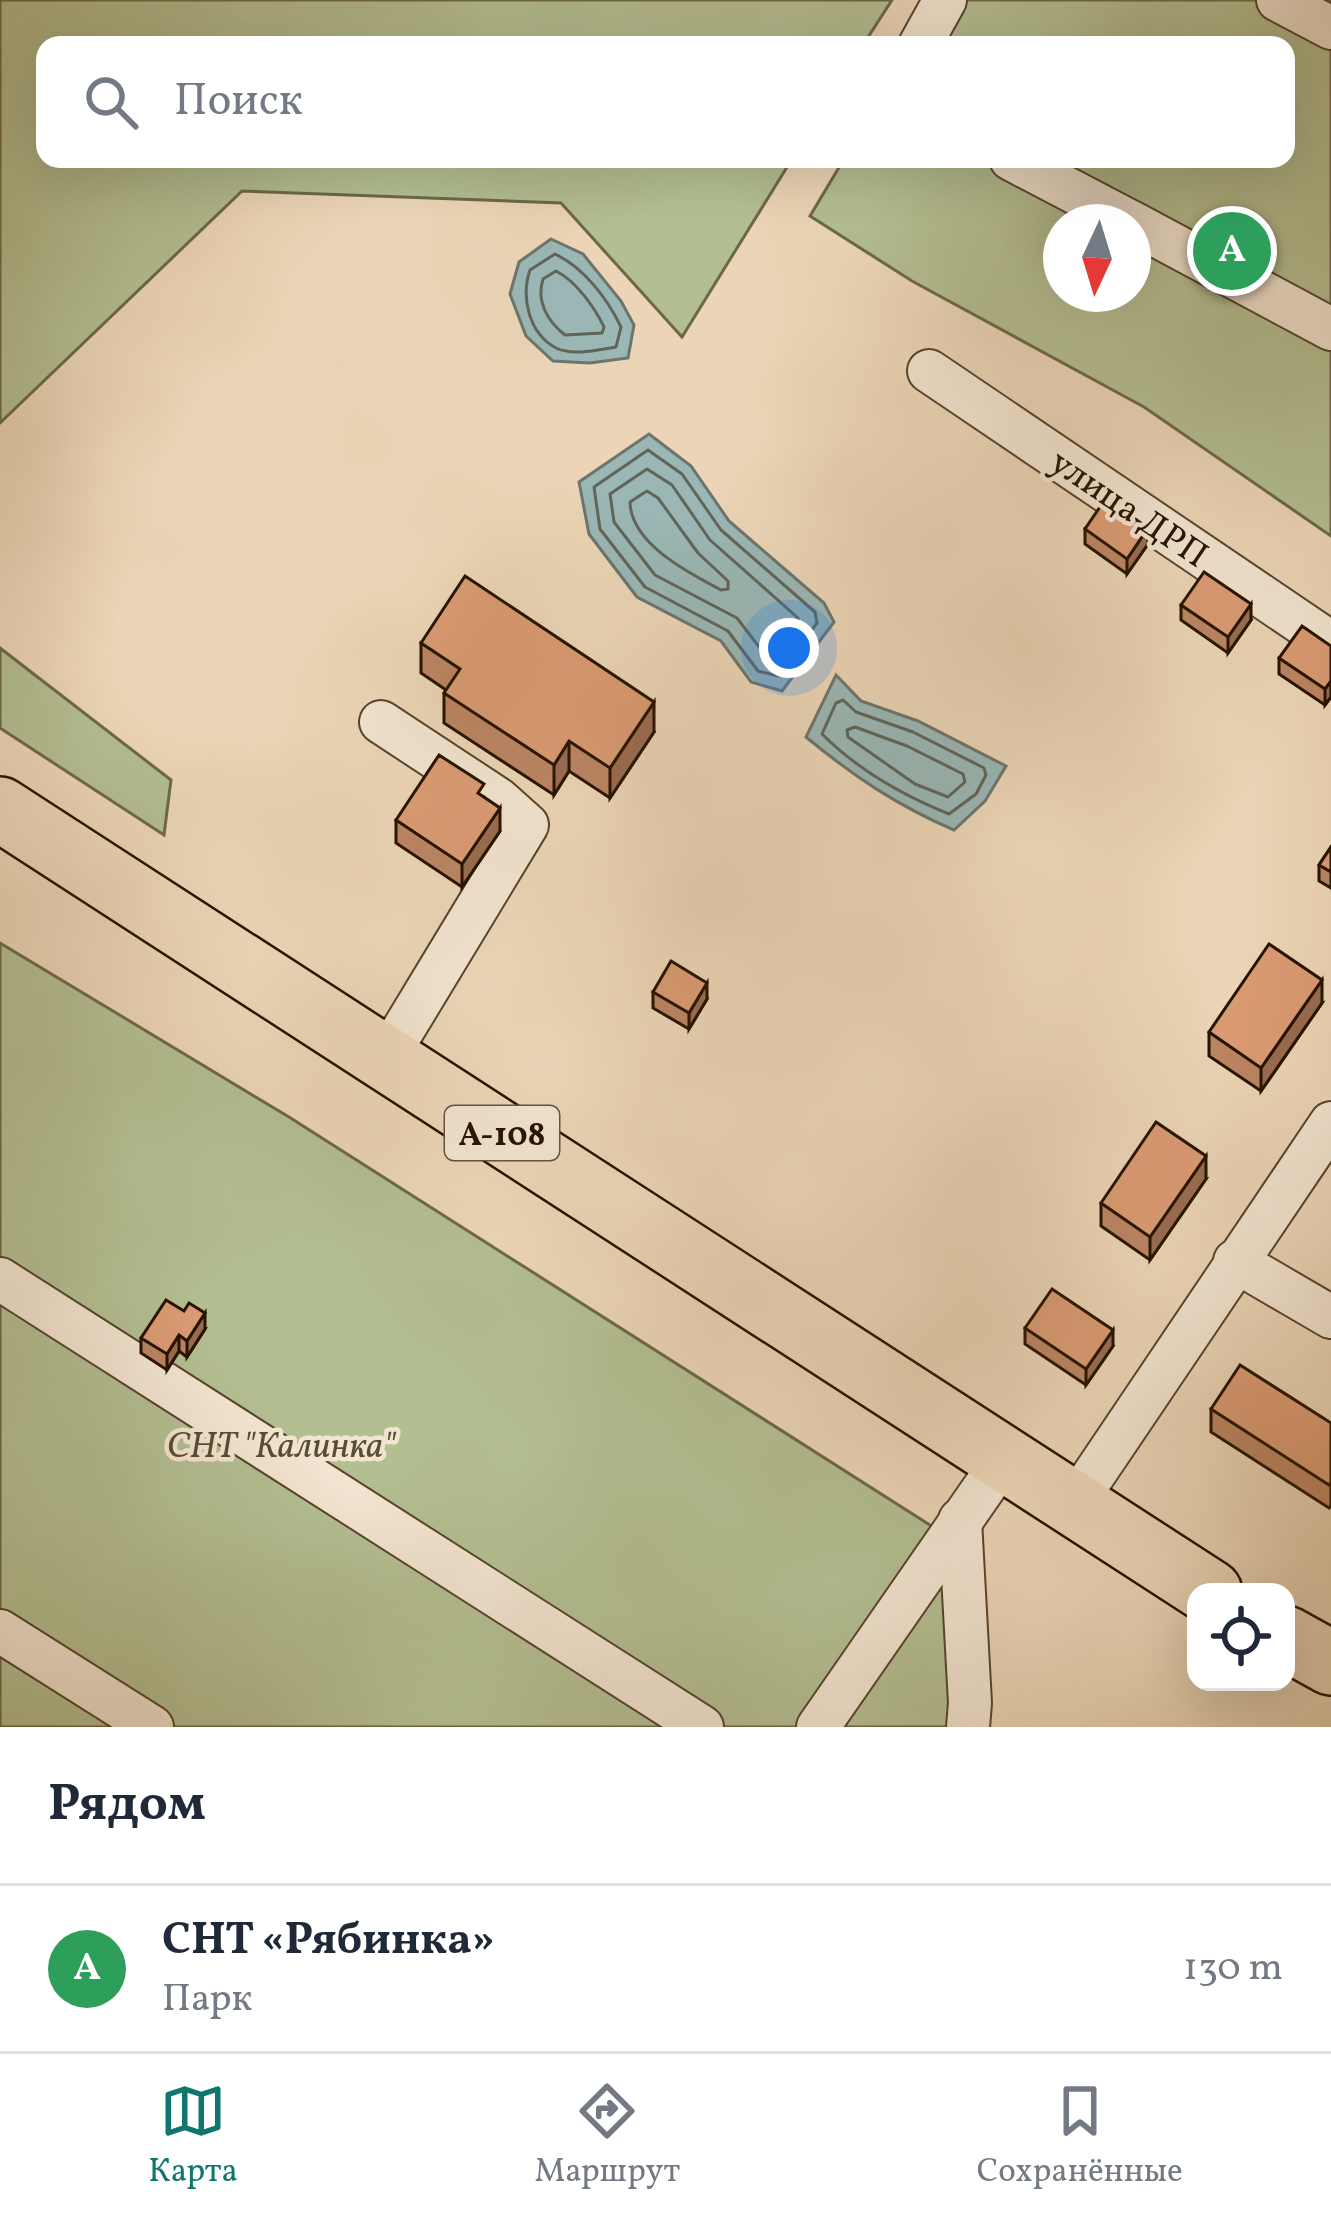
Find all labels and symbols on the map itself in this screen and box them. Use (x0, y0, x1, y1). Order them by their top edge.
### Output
north arrow (1043, 204, 1151, 312)
pin: A (1193, 206, 1271, 296)
street label: улица ДРП (1039, 439, 1217, 582)
your location (759, 618, 819, 678)
road number: А-108 (445, 1106, 559, 1160)
park label: СНТ "Калинка" (167, 1423, 397, 1473)

